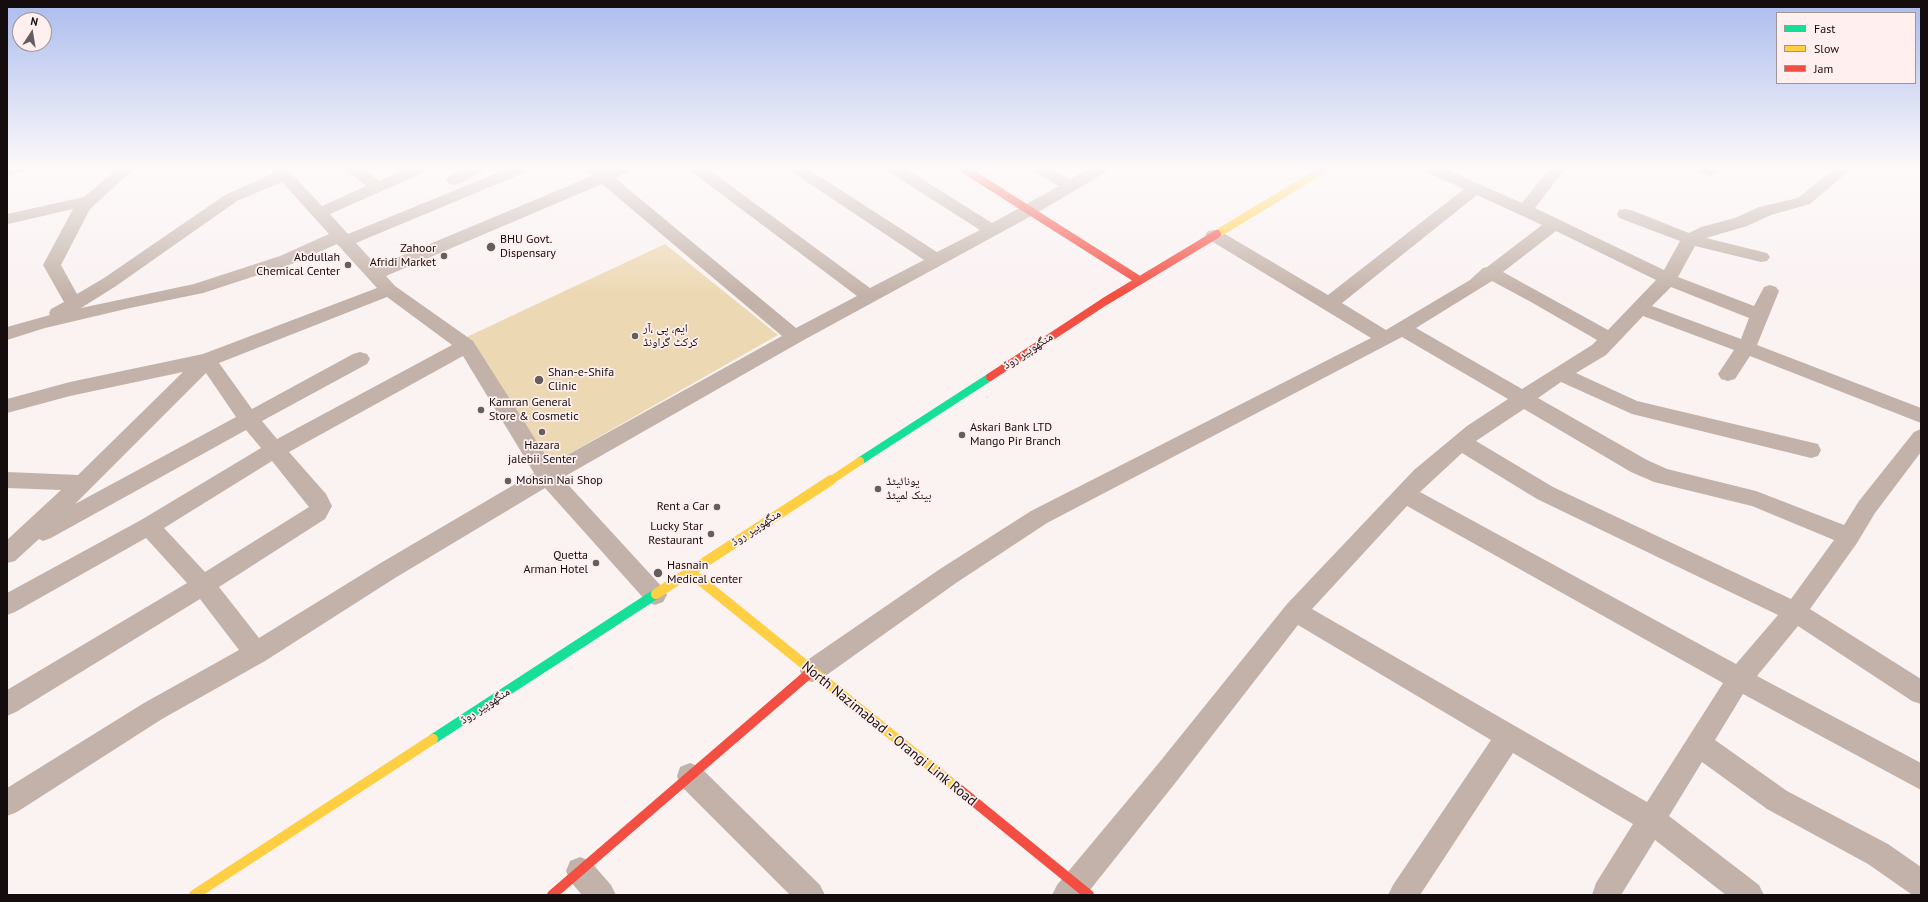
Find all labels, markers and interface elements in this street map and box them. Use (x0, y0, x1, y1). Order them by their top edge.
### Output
north arrow (12, 12, 52, 52)
legend (1776, 12, 1916, 84)
text: N (29, 14, 39, 29)
text: Fast (1814, 21, 1835, 36)
text: Slow (1814, 41, 1839, 56)
text: Jam (1814, 61, 1833, 76)
place label: BHU Govt. Dispensary (500, 233, 556, 261)
marker: BHU Govt. Dispensary (485, 241, 497, 253)
place label: Zahoor Afridi Market (370, 242, 436, 270)
place label: Abdullah Chemical Center (256, 251, 340, 279)
marker: Zahoor Afridi Market (439, 251, 449, 261)
marker: Abdullah Chemical Center (343, 260, 353, 270)
place label: ایم، پی ،آر کرکٹ گراونڈ (643, 322, 698, 350)
street label: منگھوپیر روڈ (1000, 330, 1056, 372)
marker: ایم، پی ،آر کرکٹ گراونڈ (630, 331, 640, 341)
place label: Shan-e-Shifa Clinic (548, 366, 614, 394)
marker: Shan-e-Shifa Clinic (533, 374, 545, 386)
place label: Kamran General Store & Cosmetic (489, 396, 579, 424)
marker: Kamran General Store & Cosmetic (476, 405, 486, 415)
place label: Askari Bank LTD Mango Pir Branch (970, 421, 1061, 449)
marker: Hazara jalebii Senter (537, 427, 547, 437)
marker: Askari Bank LTD Mango Pir Branch (957, 430, 967, 440)
place label: Hazara jalebii Senter (508, 439, 576, 467)
place label: Mohsin Nai Shop (516, 474, 603, 488)
place label: یونائیٹڈ بینک لمیٹڈ (886, 475, 931, 503)
marker: Mohsin Nai Shop (503, 476, 513, 486)
marker: یونائیٹڈ بینک لمیٹڈ (873, 484, 883, 494)
place label: Rent a Car (657, 500, 709, 514)
marker: Rent a Car (712, 502, 722, 512)
street label: منگھوپیر روڈ (728, 507, 784, 549)
place label: Lucky Star Restaurant (648, 520, 703, 548)
marker: Lucky Star Restaurant (706, 529, 716, 539)
place label: Quetta Arman Hotel (523, 549, 588, 577)
marker: Quetta Arman Hotel (591, 558, 601, 568)
place label: Hasnain Medical center (667, 559, 742, 587)
marker: Hasnain Medical center (652, 567, 664, 579)
street label: North Nazimabad - Orangi Link Road (798, 658, 980, 810)
street label: منگھوپیر روڈ (457, 685, 513, 727)

